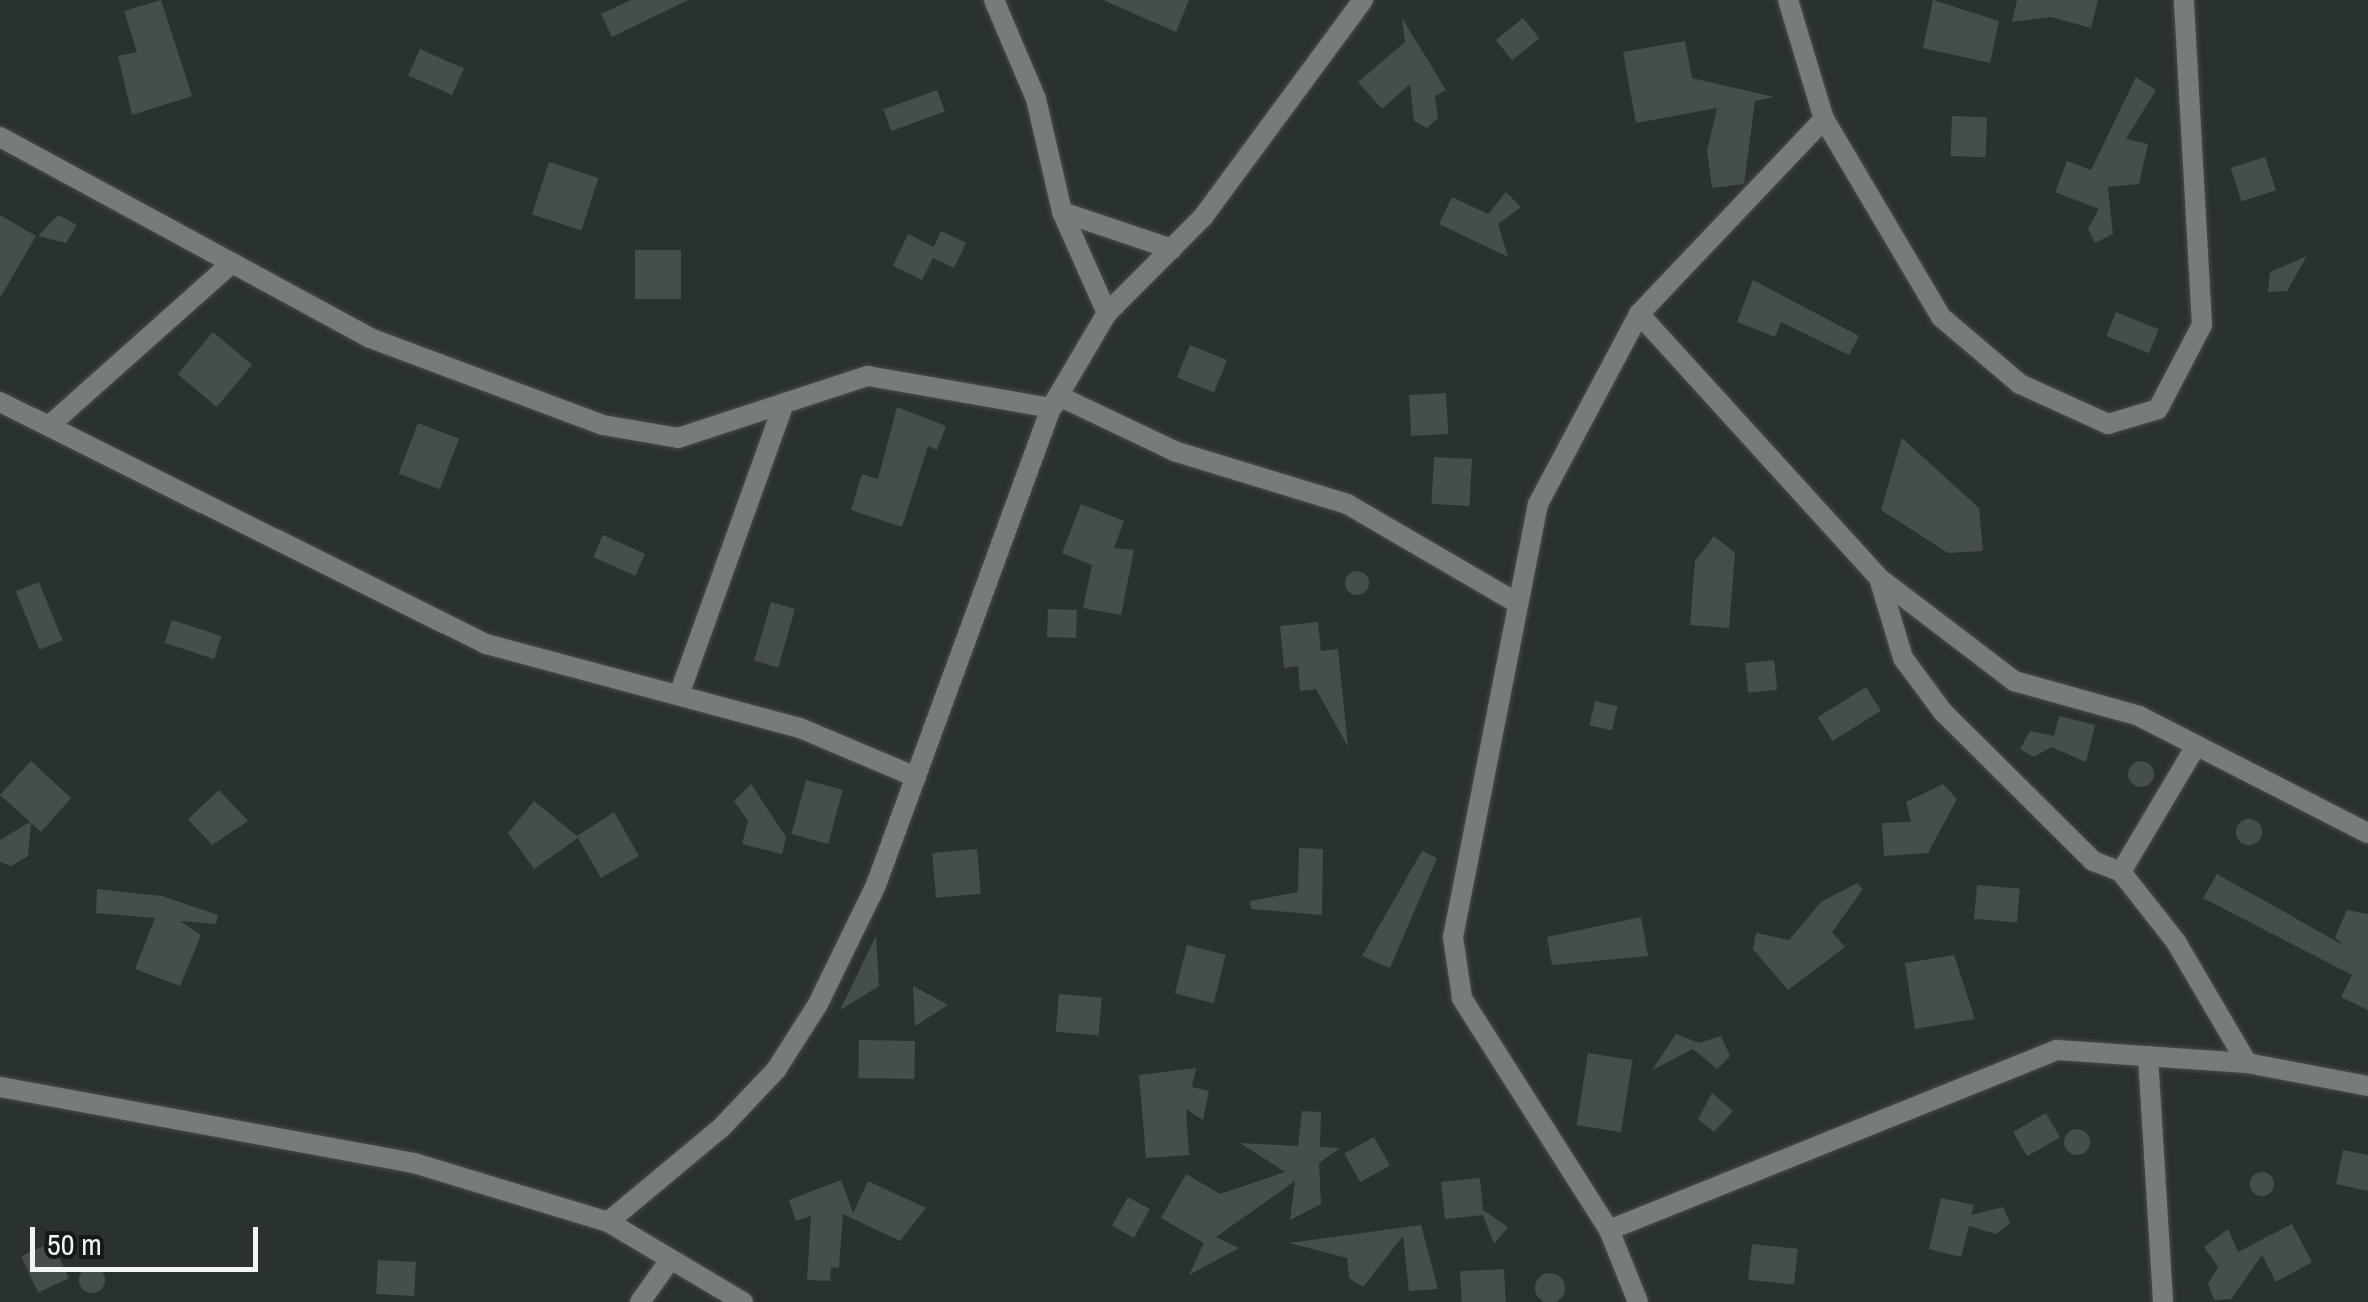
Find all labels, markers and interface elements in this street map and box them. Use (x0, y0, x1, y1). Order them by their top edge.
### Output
scale bar (35, 1207, 262, 1269)
text: 50 m (47, 1224, 102, 1264)

